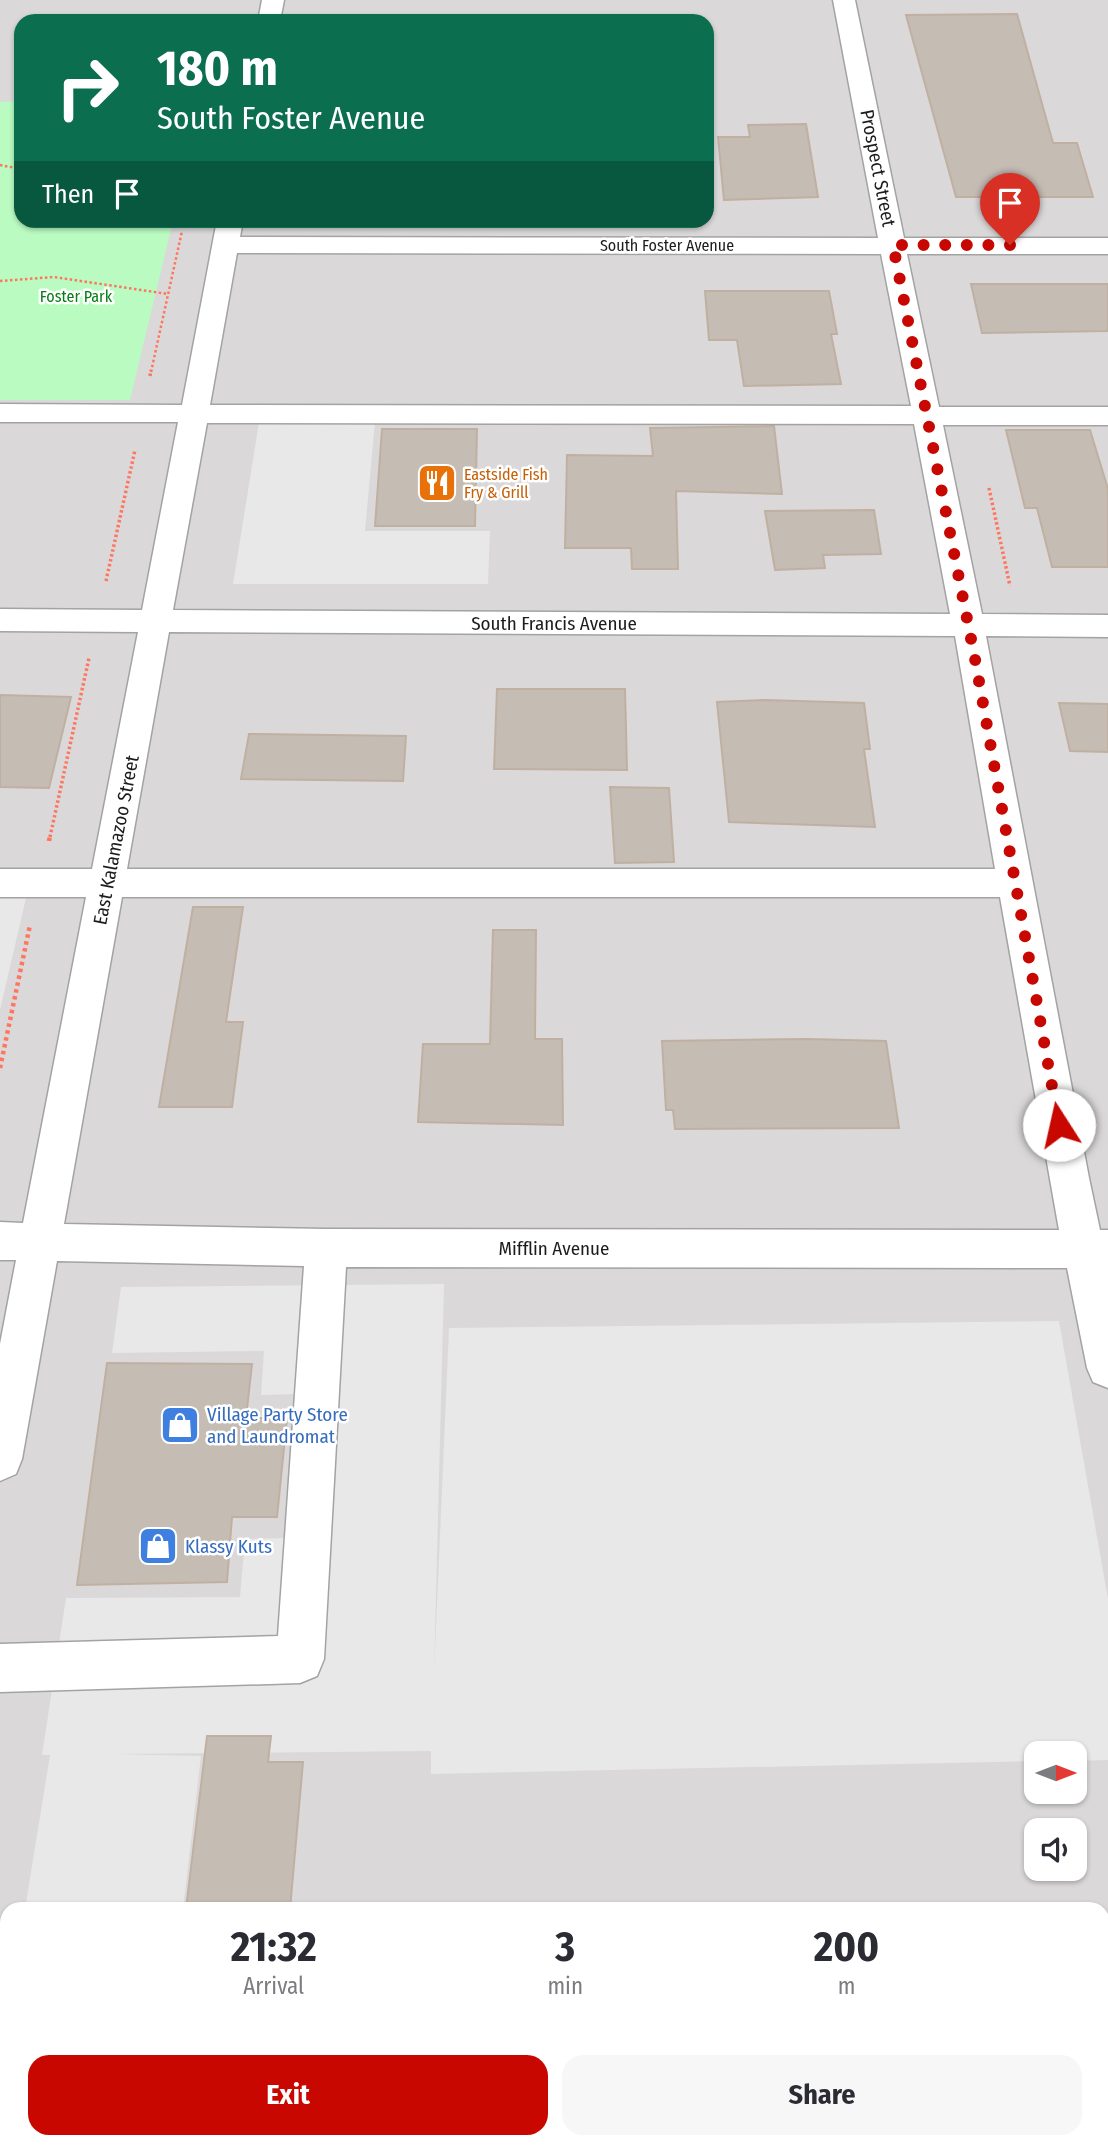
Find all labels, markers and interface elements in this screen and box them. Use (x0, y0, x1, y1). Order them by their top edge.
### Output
text: 180 m (157, 39, 278, 98)
icon: right (42, 42, 133, 133)
text: South Foster Avenue (157, 99, 425, 137)
street label: Prospect Street (855, 107, 901, 229)
pin (980, 173, 1040, 245)
icon: arrive (108, 175, 146, 213)
text: Then (42, 179, 94, 210)
icon: arrive (991, 184, 1029, 222)
street label: South Foster Avenue (600, 236, 734, 255)
park label: Foster Park (40, 287, 113, 306)
restaurant icon: Eastside Fish Fry & Grill (416, 462, 458, 504)
place label: Eastside Fish Fry & Grill (464, 465, 548, 502)
street label: South Francis Avenue (471, 612, 637, 635)
street label: East Kalamazoo Street (88, 752, 144, 927)
position arrow (1022, 1088, 1096, 1162)
street label: Mifflin Avenue (499, 1237, 609, 1260)
place label: Village Party Store and Laundromat (207, 1403, 348, 1448)
shop icon: Village Party Store and Laundromat (159, 1404, 201, 1446)
shop icon: Klassy Kuts (137, 1525, 179, 1567)
place label: Klassy Kuts (185, 1535, 272, 1558)
north arrow (1024, 1741, 1087, 1804)
map controls (1024, 1741, 1087, 1881)
button: sound (1024, 1818, 1087, 1881)
text: 21:32 (231, 1922, 317, 1972)
text: 3 (555, 1922, 575, 1972)
text: 200 (814, 1922, 879, 1972)
text: Arrival (243, 1972, 304, 2000)
text: min (547, 1972, 583, 2000)
text: m (838, 1972, 855, 2000)
button: Exit (28, 2055, 548, 2135)
button: Share (562, 2055, 1082, 2135)

